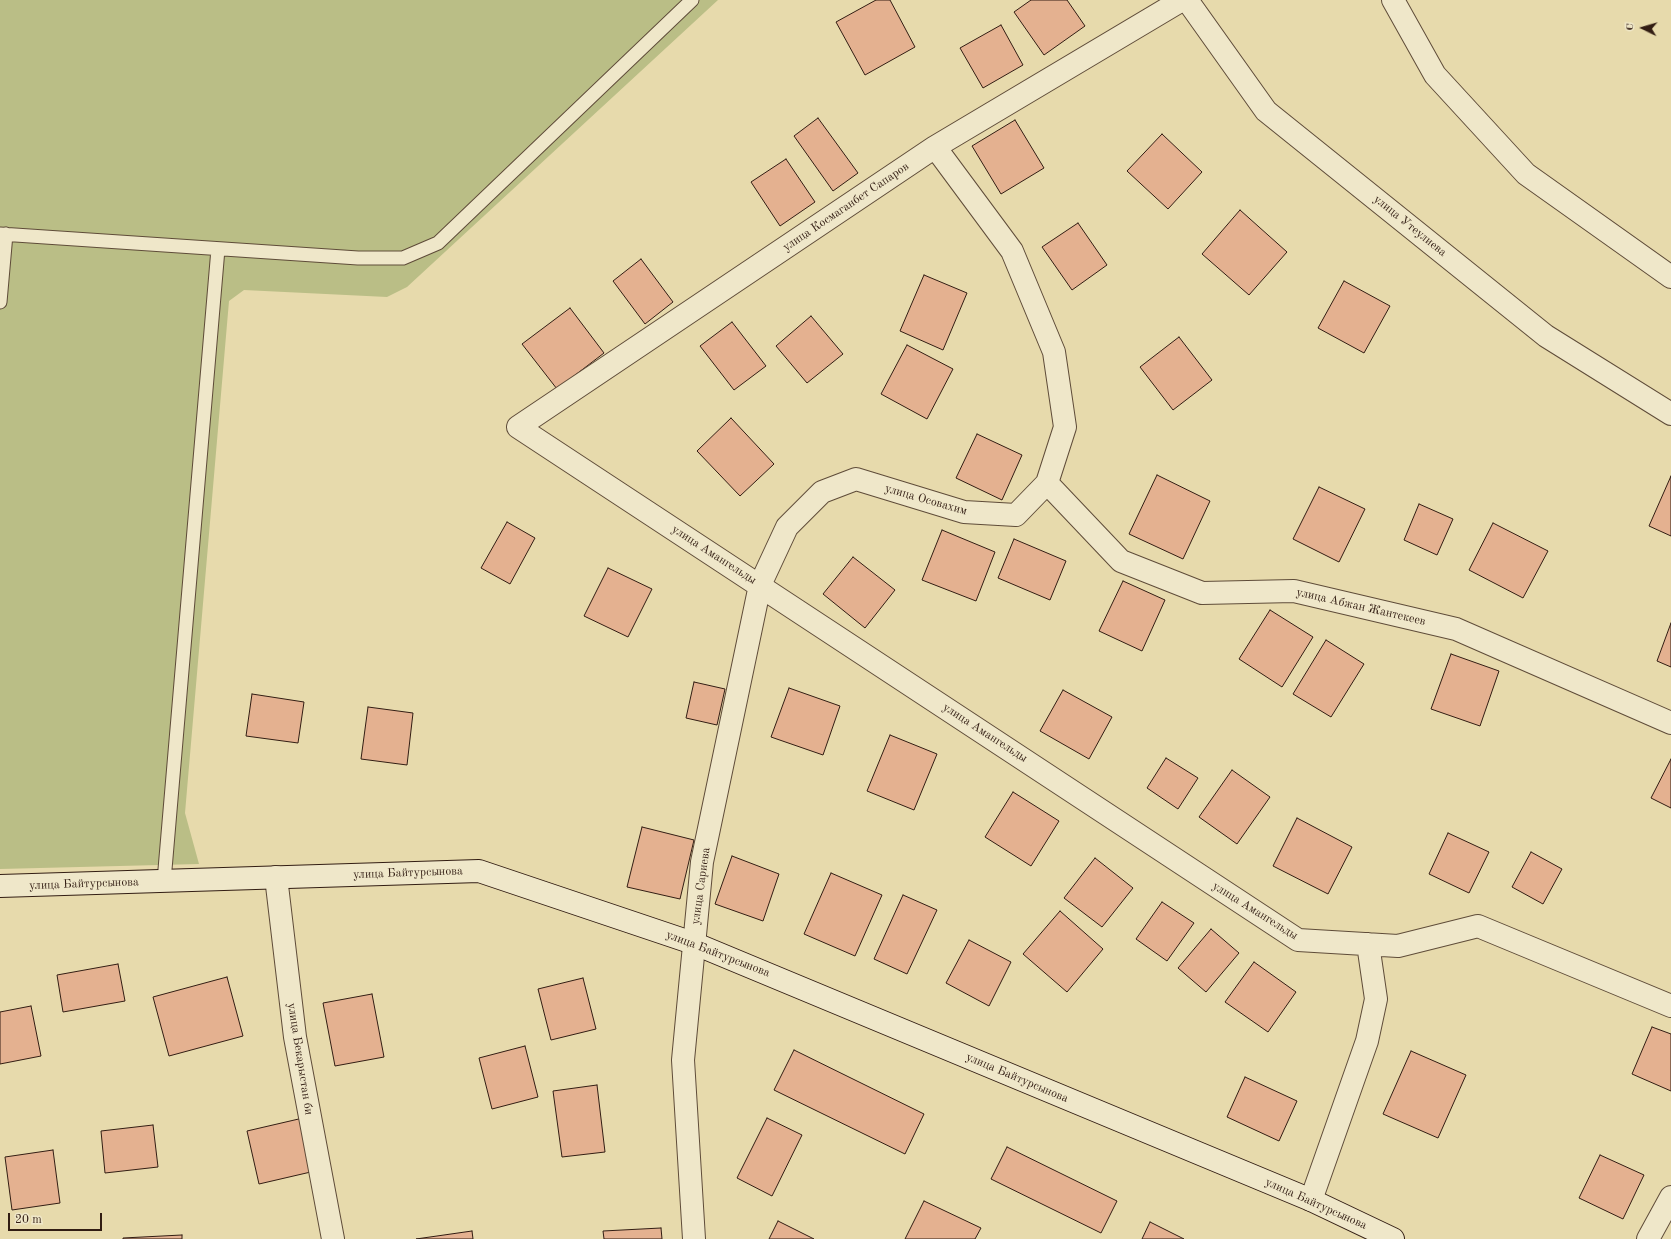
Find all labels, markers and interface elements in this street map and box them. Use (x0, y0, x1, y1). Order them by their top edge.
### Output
north arrow (1623, 8, 1663, 48)
text: С (1625, 23, 1636, 31)
street label: улица Космаганбет Сапаров (780, 159, 912, 255)
street label: улица Утеулиева (1371, 192, 1449, 260)
street label: улица Осовахим (883, 481, 969, 519)
street label: улица Амангельды (669, 522, 759, 588)
street label: улица Абжан Жантекеев (1295, 585, 1427, 629)
street label: улица Амангельды (940, 700, 1030, 766)
street label: улица Сариева (688, 846, 714, 926)
street label: улица Байтурсынова (353, 864, 463, 882)
street label: улица Байтурсынова (29, 875, 139, 893)
street label: улица Амангельды (1210, 879, 1300, 943)
street label: улица Байтурсынова (664, 928, 772, 980)
street label: улица Бекарыстан би (284, 1002, 316, 1116)
street label: улица Байтурсынова (964, 1050, 1070, 1106)
street label: улица Байтурсынова (1263, 1175, 1369, 1233)
scale bar (10, 1205, 104, 1231)
text: 20 m (15, 1214, 42, 1226)

